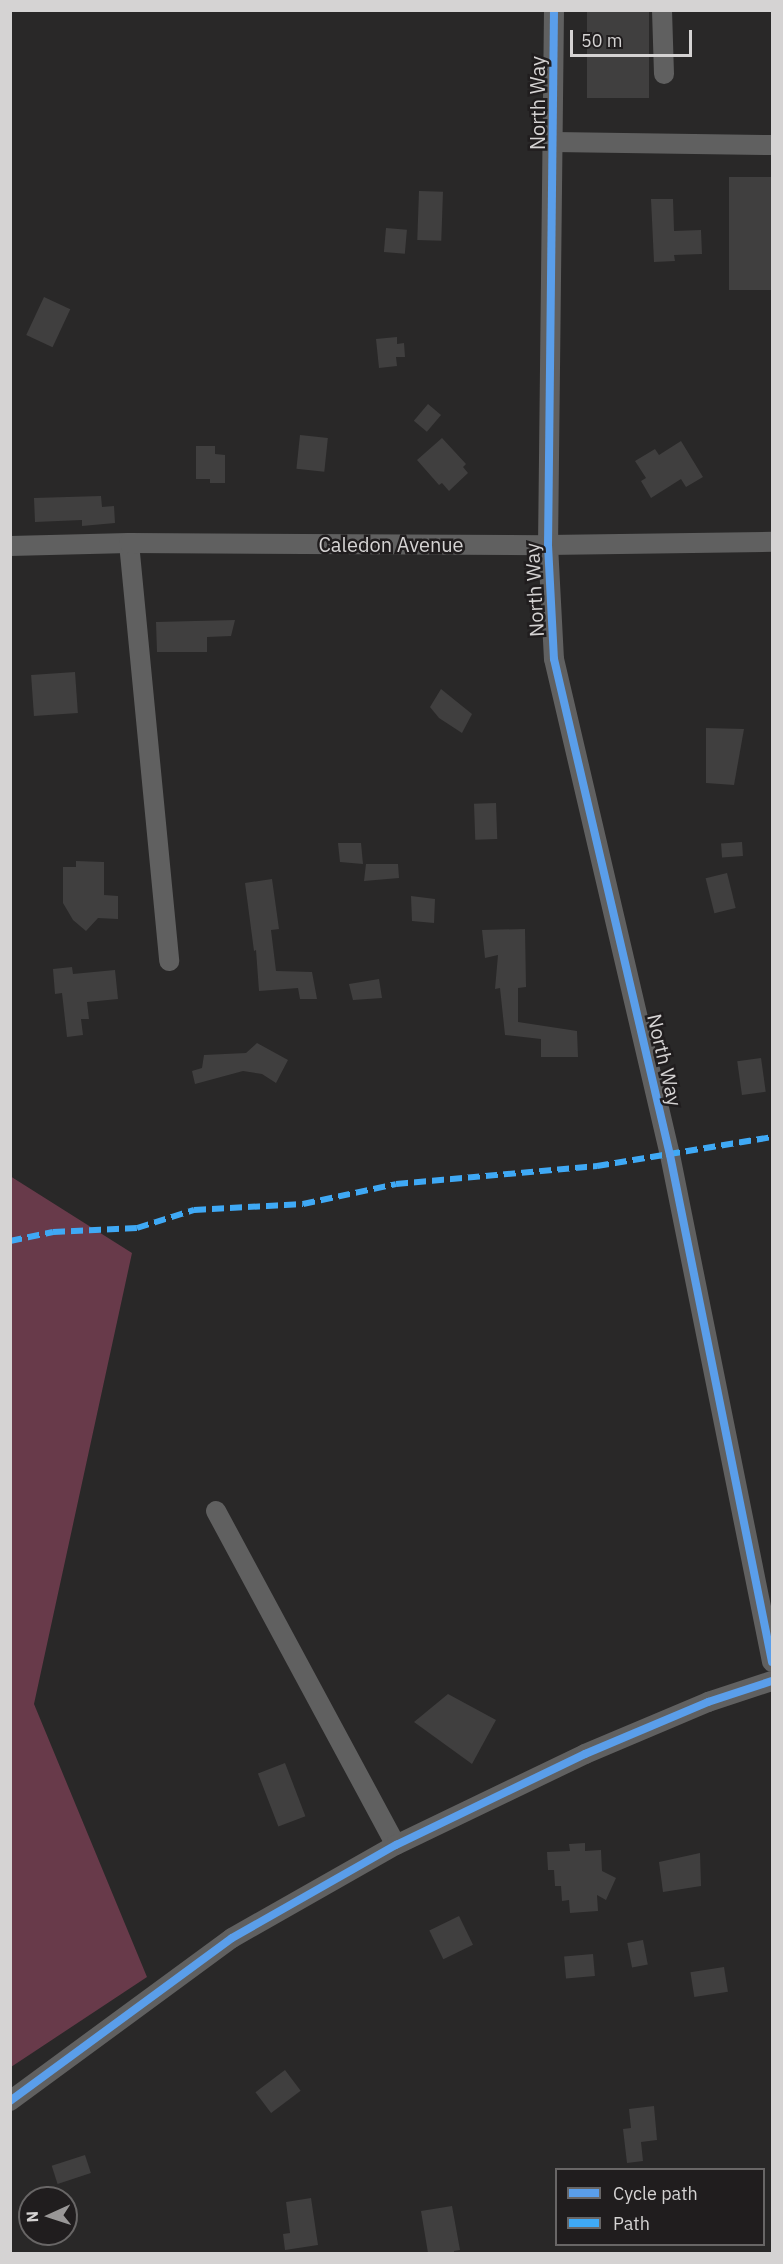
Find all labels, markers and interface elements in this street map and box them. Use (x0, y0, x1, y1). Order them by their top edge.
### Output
scale bar (573, 18, 694, 56)
text: 50 m (581, 29, 623, 52)
street label: North Way (525, 56, 549, 150)
street label: Caledon Avenue (318, 532, 464, 556)
street label: North Way (520, 542, 548, 638)
street label: North Way (643, 1011, 687, 1109)
legend (555, 2168, 765, 2246)
text: Cycle path (613, 2182, 698, 2205)
north arrow (18, 2186, 78, 2246)
text: N (22, 2211, 42, 2223)
text: Path (613, 2212, 650, 2235)

